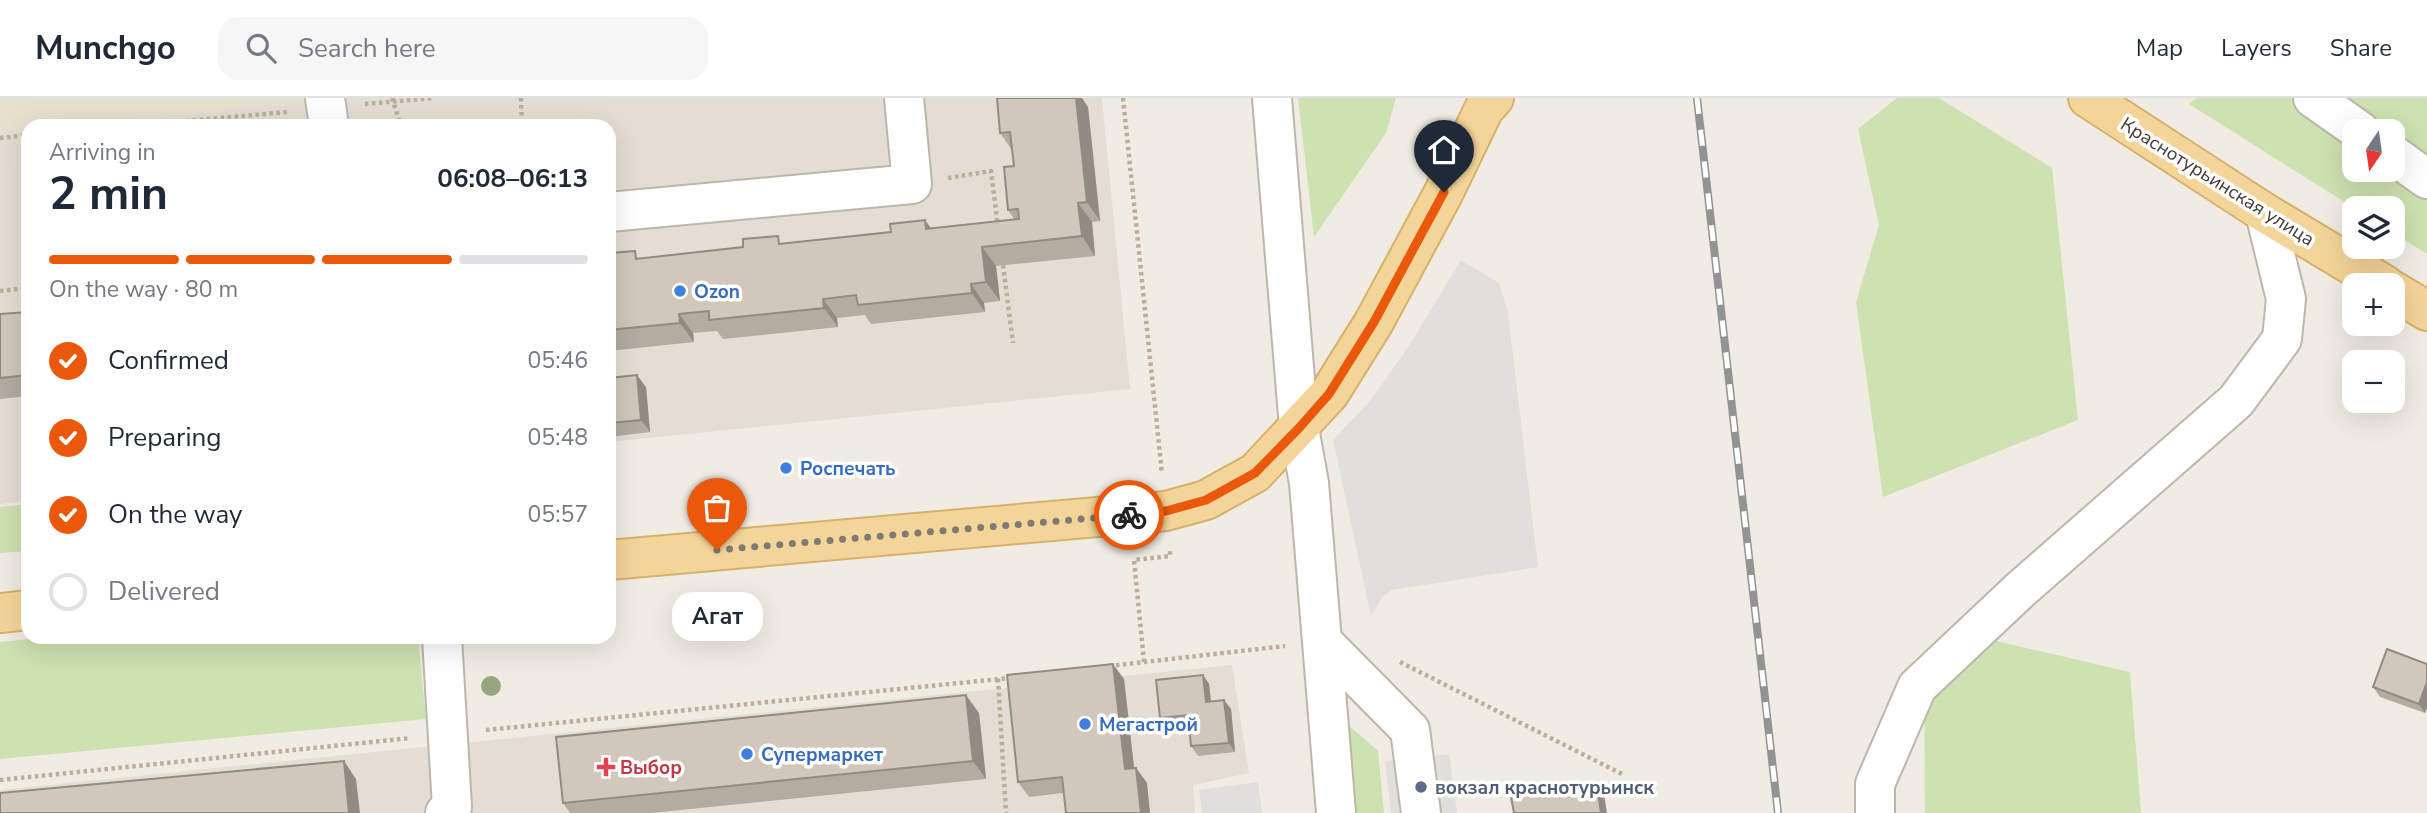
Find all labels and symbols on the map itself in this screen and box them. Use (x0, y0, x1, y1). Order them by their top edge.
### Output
street label: Краснотурьинская улица (2116, 111, 2319, 252)
north arrow (2342, 119, 2404, 182)
pin (1414, 120, 1474, 192)
place label: Ozon (694, 279, 740, 305)
marker: Ozon (672, 283, 688, 299)
place label: Роспечать (800, 456, 896, 482)
marker: Роспечать (778, 460, 794, 476)
pin (687, 478, 747, 550)
courier (1094, 480, 1164, 550)
callout: Агат (672, 592, 762, 641)
place label: Мегастрой (1099, 712, 1198, 738)
marker: Мегастрой (1077, 716, 1093, 732)
place label: Супермаркет (761, 742, 883, 768)
marker: Супермаркет (739, 746, 755, 762)
place label: Выбор (620, 755, 682, 781)
marker: Выбор (598, 759, 614, 775)
place label: вокзал краснотурьинск (1435, 775, 1654, 801)
marker: вокзал краснотурьинск (1413, 779, 1429, 795)

